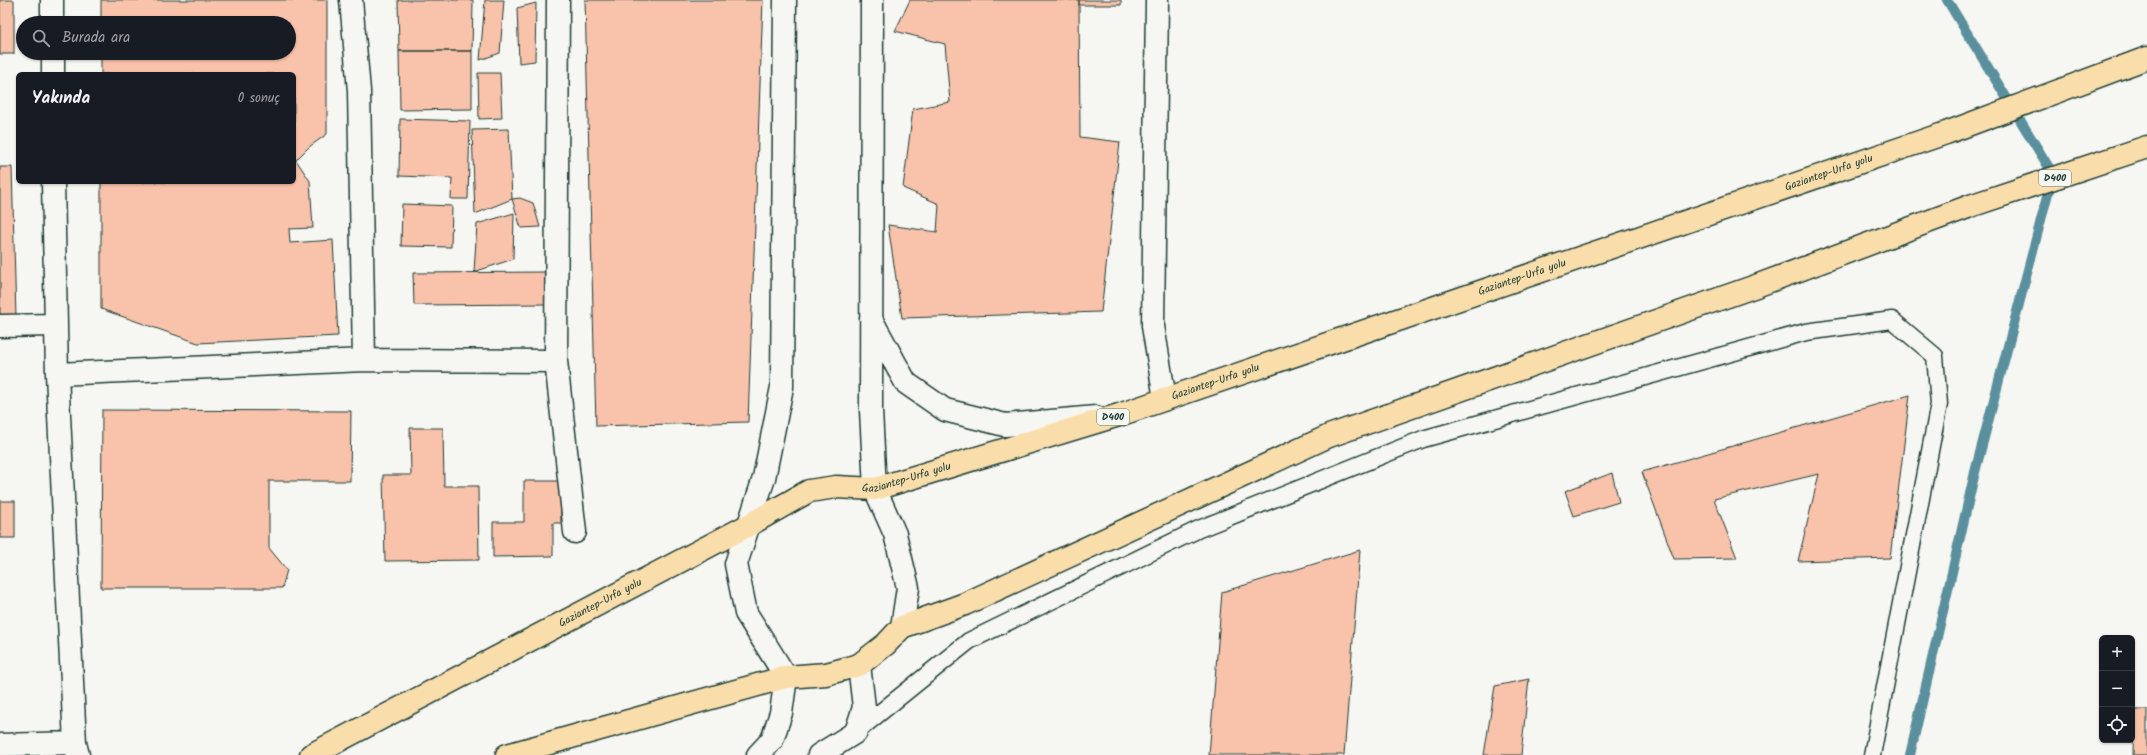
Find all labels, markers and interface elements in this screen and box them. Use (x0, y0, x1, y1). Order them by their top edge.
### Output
search box (16, 16, 296, 60)
text: Burada ara (62, 26, 130, 50)
icon: search (30, 27, 52, 49)
text: Yakında (32, 85, 90, 112)
text: 0 sonuç (238, 88, 280, 109)
street label: Gaziantep-Urfa yolu (1782, 149, 1876, 196)
road number: D400 (2039, 170, 2071, 186)
street label: Gaziantep-Urfa yolu (1476, 254, 1569, 301)
street label: Gaziantep-Urfa yolu (1169, 358, 1263, 405)
road number: D400 (1097, 409, 1129, 425)
street label: Gaziantep-Urfa yolu (861, 457, 954, 498)
street label: Gaziantep-Urfa yolu (556, 573, 646, 632)
map controls (2099, 635, 2135, 743)
button: + (2099, 635, 2135, 671)
button: − (2099, 671, 2135, 707)
button: locate (2099, 707, 2135, 743)

